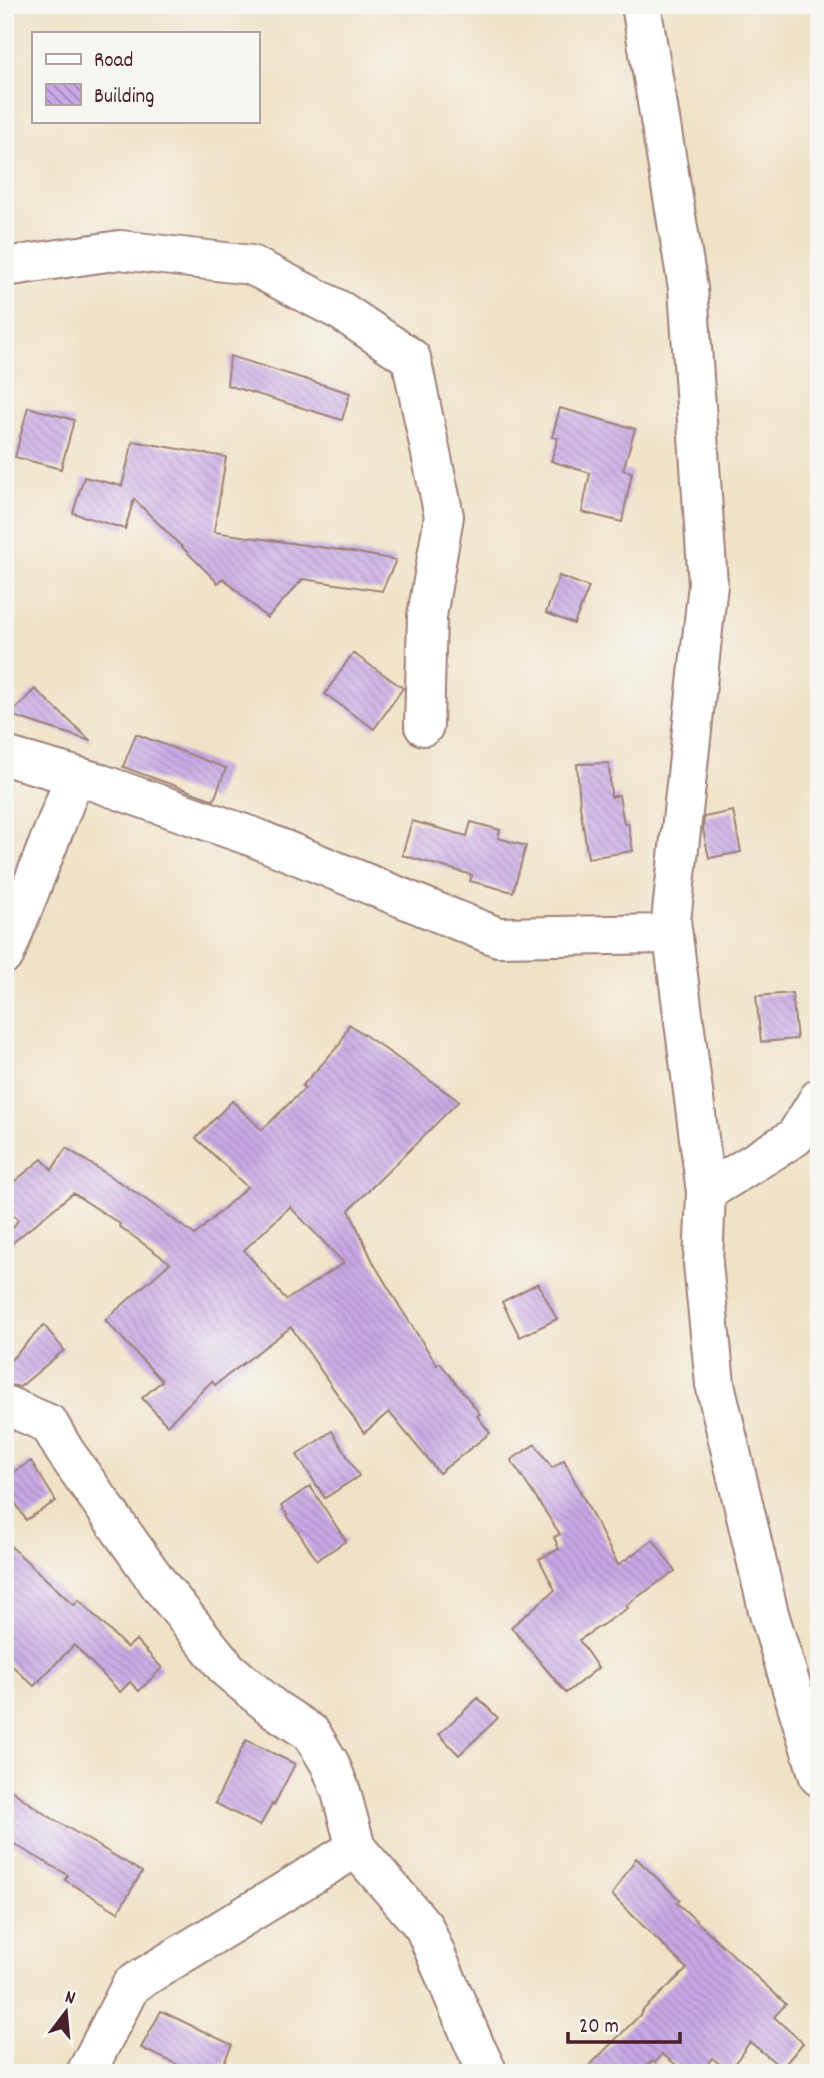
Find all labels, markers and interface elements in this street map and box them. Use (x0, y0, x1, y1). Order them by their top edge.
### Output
legend (32, 32, 259, 122)
text: Road (94, 47, 133, 77)
text: Building (94, 83, 154, 113)
north arrow (32, 1976, 102, 2046)
text: N (61, 1985, 78, 2013)
scale bar (568, 2001, 680, 2045)
text: 20 m (579, 2013, 619, 2043)

